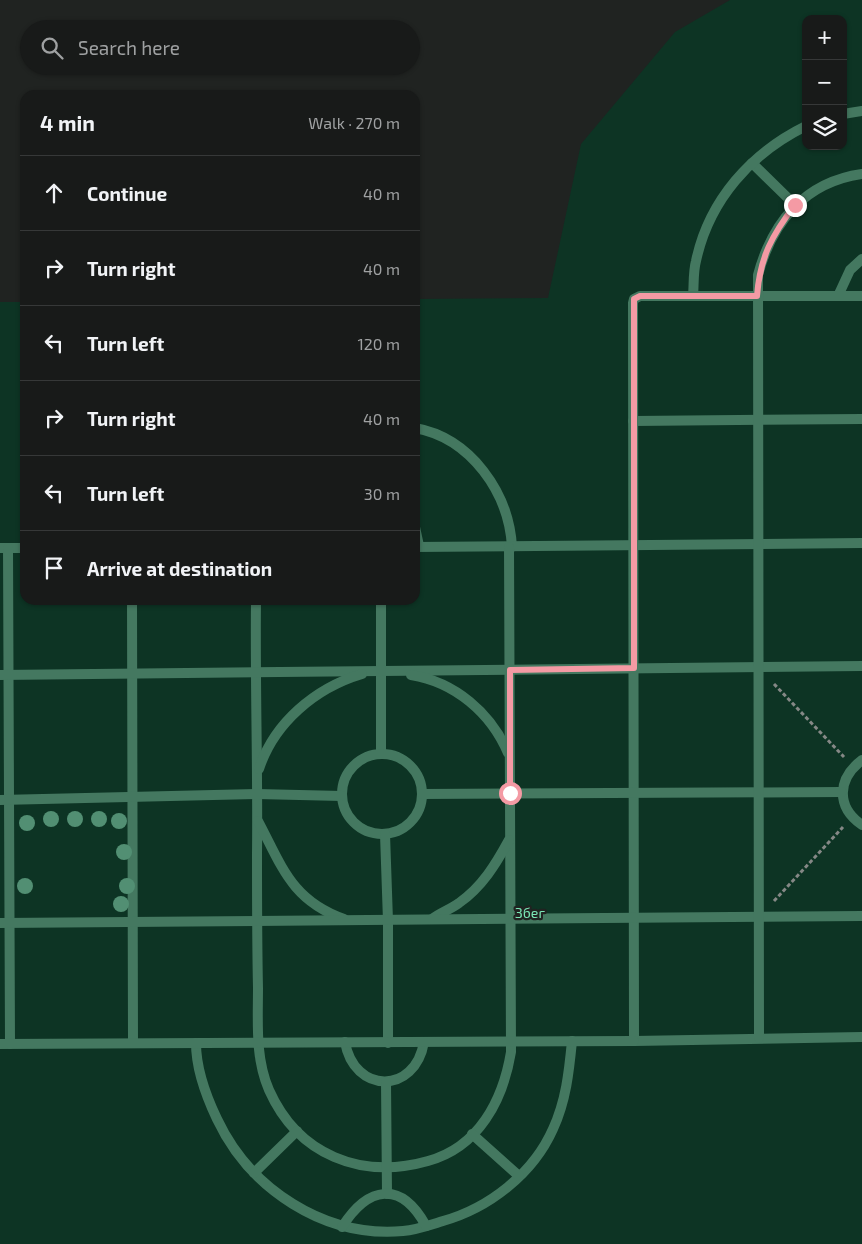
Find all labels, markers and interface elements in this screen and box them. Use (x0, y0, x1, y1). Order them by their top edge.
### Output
map controls (802, 15, 847, 150)
button: + (802, 15, 847, 60)
search box (20, 20, 420, 75)
icon: search (38, 34, 66, 62)
text: Search here (78, 36, 180, 59)
button: − (802, 60, 847, 105)
button: layers (802, 105, 847, 150)
text: 4 min (40, 110, 95, 135)
text: Walk · 270 m (308, 113, 400, 132)
icon: ahead (40, 179, 68, 207)
text: Continue (87, 182, 167, 205)
text: 40 m (363, 184, 400, 203)
route end (784, 194, 807, 217)
icon: right (40, 254, 68, 282)
text: Turn right (87, 257, 175, 280)
text: 40 m (363, 259, 400, 278)
icon: left (40, 329, 68, 357)
text: Turn left (87, 332, 164, 355)
text: 120 m (357, 334, 400, 353)
icon: right (40, 404, 68, 432)
text: Turn right (87, 407, 175, 430)
text: 40 m (363, 409, 400, 428)
icon: left (40, 479, 68, 507)
text: Turn left (87, 482, 164, 505)
text: 30 m (364, 484, 400, 503)
icon: arrive (40, 554, 68, 582)
text: Arrive at destination (87, 557, 272, 580)
route start (499, 782, 522, 805)
park label: Збег (515, 904, 545, 921)

